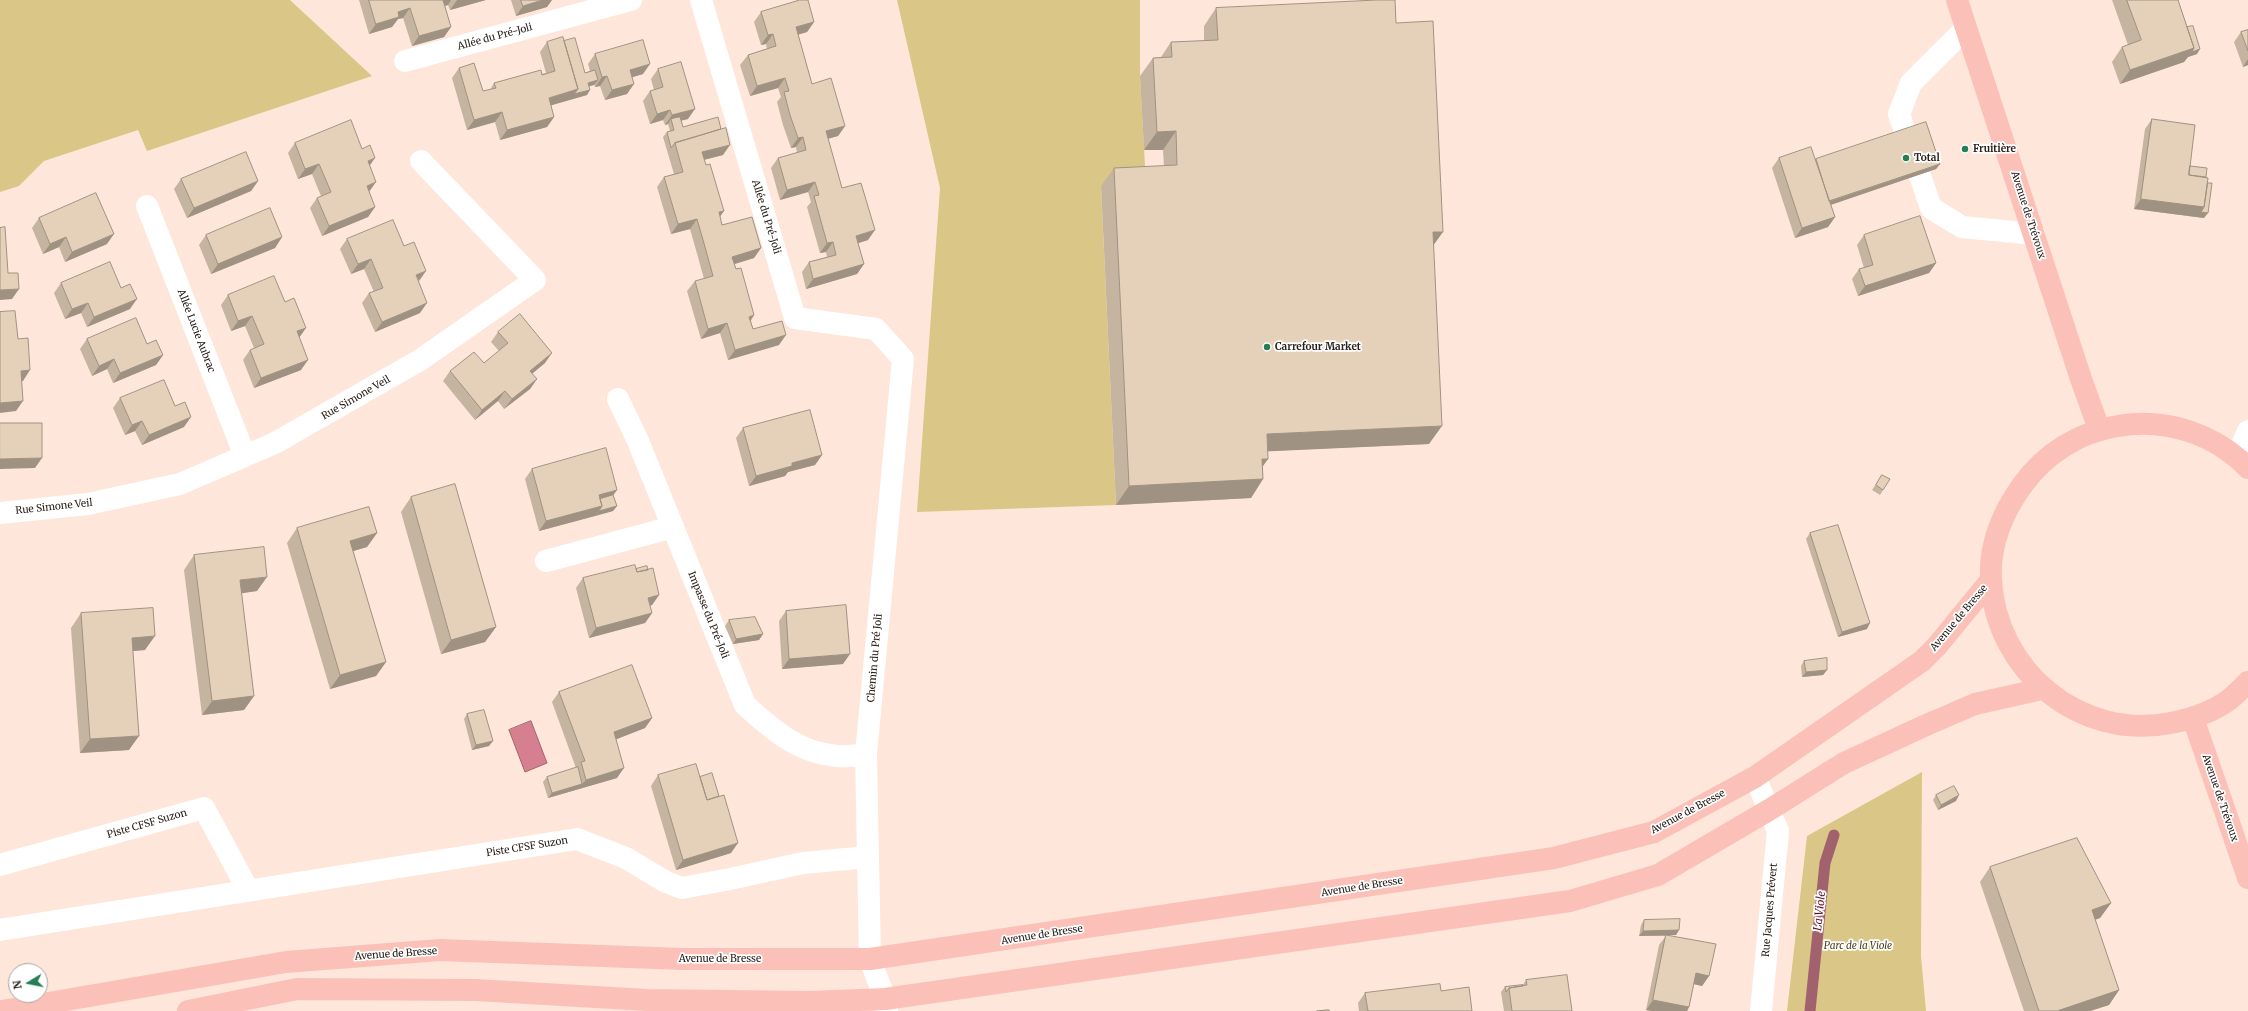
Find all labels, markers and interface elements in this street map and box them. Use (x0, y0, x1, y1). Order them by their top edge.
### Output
street label: Allée du Pré-Joli (456, 21, 534, 53)
place label: Fruitière (1973, 143, 2016, 155)
marker: Fruitière (1960, 144, 1970, 154)
place label: Total (1914, 152, 1940, 164)
marker: Total (1901, 153, 1911, 163)
street label: Avenue de Trévoux (2008, 170, 2048, 260)
street label: Allée du Pré-Joli (749, 178, 783, 256)
street label: Allée Lucie Aubrac (175, 288, 217, 374)
place label: Carrefour Market (1275, 341, 1361, 353)
marker: Carrefour Market (1262, 342, 1272, 352)
street label: Rue Simone Veil (320, 373, 392, 423)
street label: Rue Simone Veil (15, 497, 93, 517)
street label: Impasse du Pré-Joli (685, 570, 731, 660)
street label: Avenue de Bresse (1928, 583, 1990, 653)
street label: Chemin du Pré Joli (865, 613, 885, 703)
street label: Avenue de Trévoux (2199, 753, 2241, 843)
street label: Avenue de Bresse (1649, 787, 1727, 837)
street label: Piste CFSF Suzon (106, 807, 188, 841)
street label: Piste CFSF Suzon (485, 835, 569, 859)
street label: Rue Jacques Prévert (1760, 863, 1780, 957)
street label: Avenue de Bresse (1320, 875, 1404, 899)
water label: La Viole (1811, 890, 1829, 932)
street label: Avenue de Bresse (1000, 923, 1084, 947)
park label: Parc de la Viole (1824, 940, 1892, 952)
street label: Avenue de Bresse (354, 945, 438, 963)
street label: Avenue de Bresse (679, 953, 761, 965)
north arrow (8, 963, 48, 1003)
text: N (10, 979, 25, 990)

